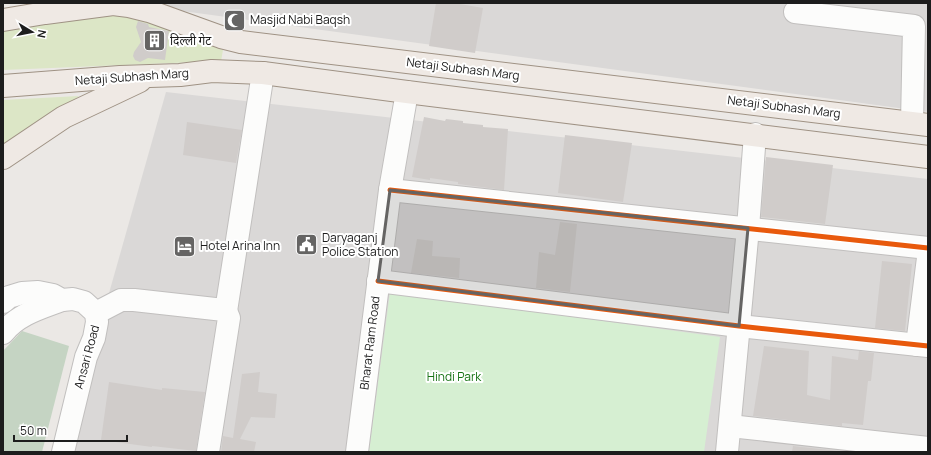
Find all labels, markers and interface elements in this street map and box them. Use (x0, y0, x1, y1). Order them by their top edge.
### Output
mosque icon: Masjid Nabi Baqsh (222, 7, 248, 33)
place label: Masjid Nabi Baqsh (250, 11, 350, 28)
north arrow (12, 12, 52, 52)
building icon: दिल्ली गेट (142, 28, 168, 54)
text: N (34, 29, 50, 39)
place label: दिल्ली गेट (170, 32, 212, 49)
street label: Netaji Subhash Marg (405, 53, 521, 84)
street label: Netaji Subhash Marg (74, 64, 189, 89)
street label: Netaji Subhash Marg (726, 91, 842, 122)
place label: Daryaganj Police Station (322, 229, 399, 260)
public building icon: Daryaganj Police Station (293, 232, 319, 258)
hotel icon: Hotel Arina Inn (172, 233, 198, 259)
place label: Hotel Arina Inn (200, 237, 280, 254)
street label: Bharat Ram Road (355, 295, 384, 391)
street label: Ansari Road (70, 323, 103, 391)
park label: Hindi Park (427, 368, 482, 385)
scale bar (14, 417, 127, 443)
text: 50 m (20, 422, 47, 439)

